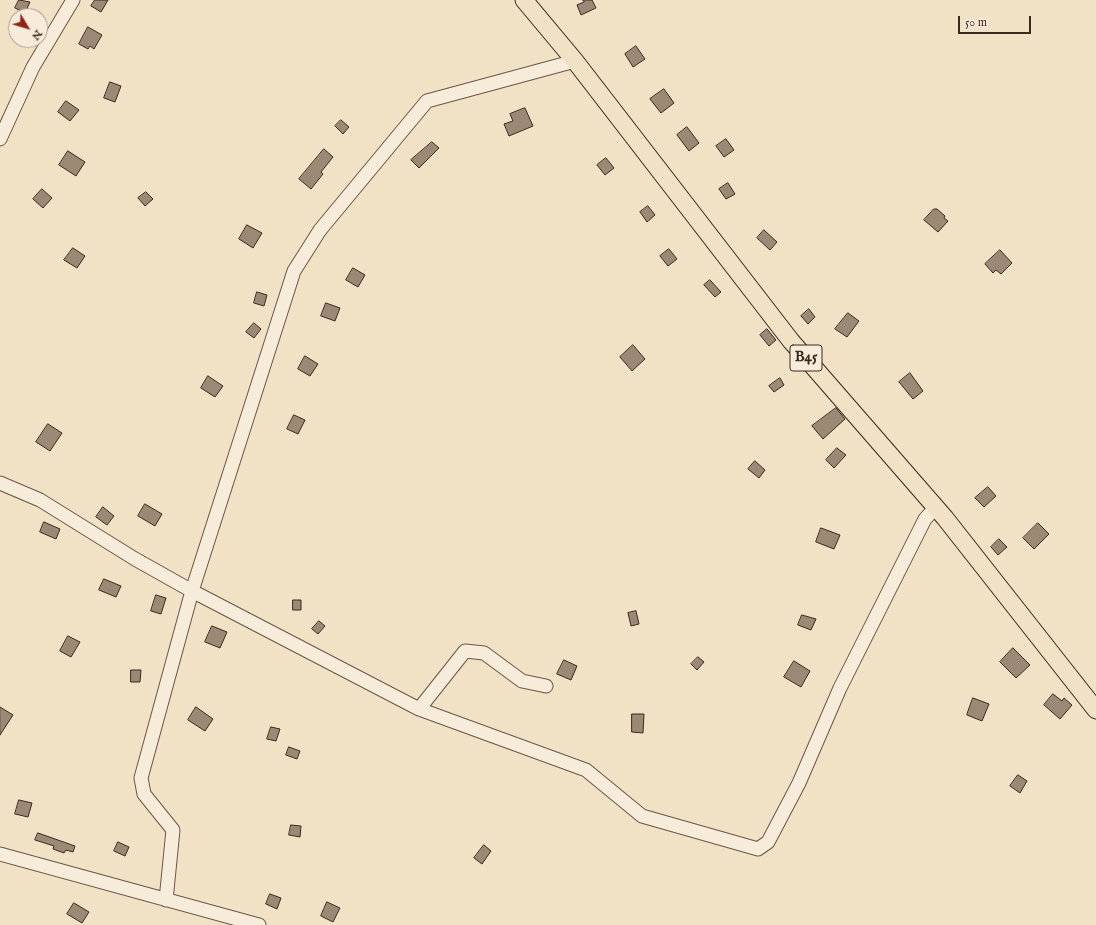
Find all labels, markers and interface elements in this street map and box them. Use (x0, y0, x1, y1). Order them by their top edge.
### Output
north arrow (8, 8, 48, 48)
scale bar (960, 8, 1033, 34)
text: 50 m (965, 15, 987, 30)
text: N (28, 27, 45, 43)
road number: B45 (790, 345, 822, 371)

